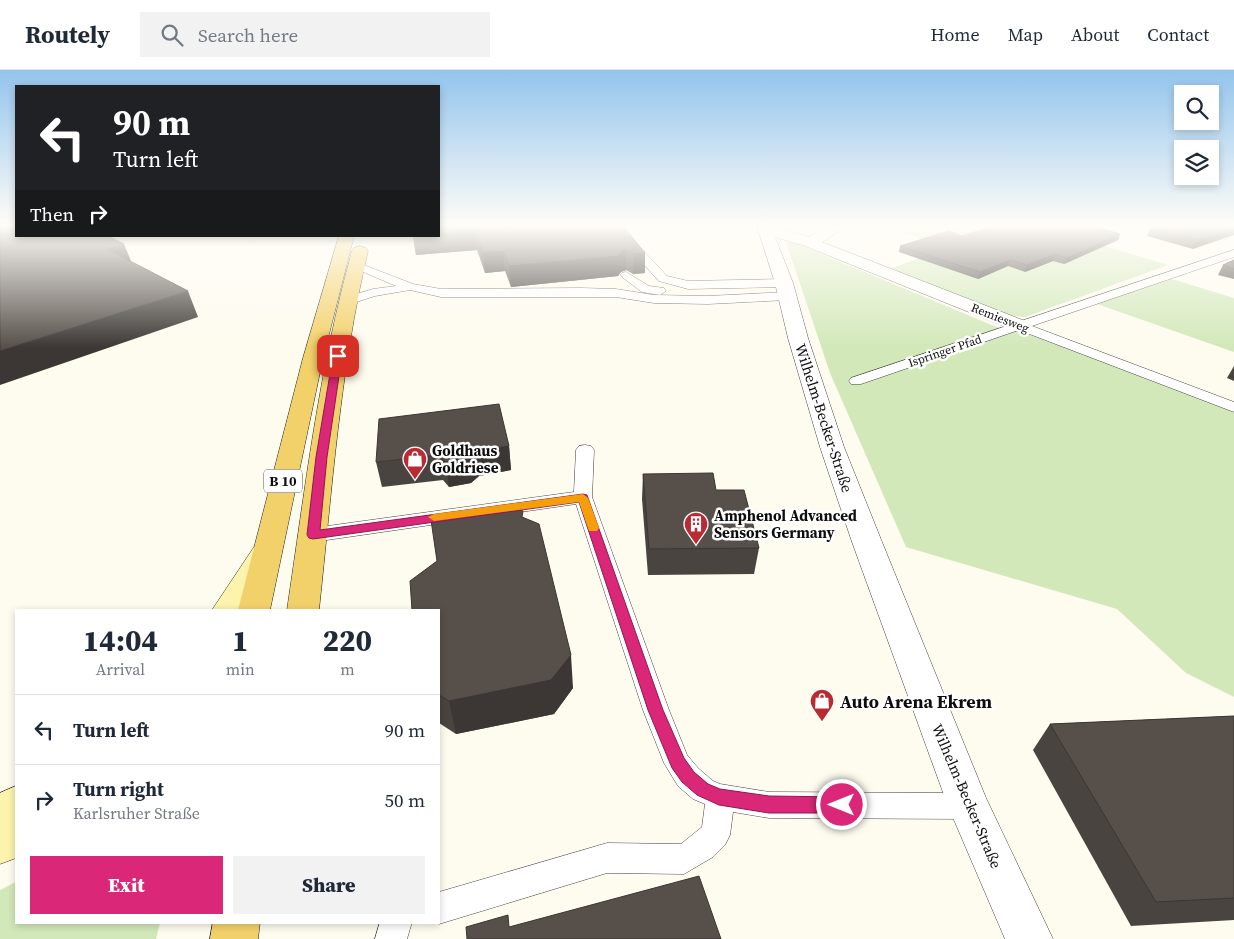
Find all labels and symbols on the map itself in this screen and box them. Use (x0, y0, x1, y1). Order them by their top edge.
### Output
street label: Remiesweg (969, 300, 1031, 336)
street label: Ispringer Pfad (906, 331, 984, 371)
pin (317, 335, 359, 377)
street label: Wilhelm-Becker-Straße (790, 341, 858, 495)
place label: Goldhaus Goldriese (432, 440, 499, 478)
shop icon: Goldhaus Goldriese (402, 446, 428, 480)
road number: B 10 (264, 470, 302, 492)
place label: Amphenol Advanced Sensors Germany (714, 505, 857, 543)
building icon: Amphenol Advanced Sensors Germany (683, 511, 709, 545)
shop icon: Auto Arena Ekrem (809, 688, 835, 722)
place label: Auto Arena Ekrem (840, 689, 992, 714)
street label: Wilhelm-Becker-Straße (927, 720, 1007, 872)
position arrow (815, 778, 867, 830)

